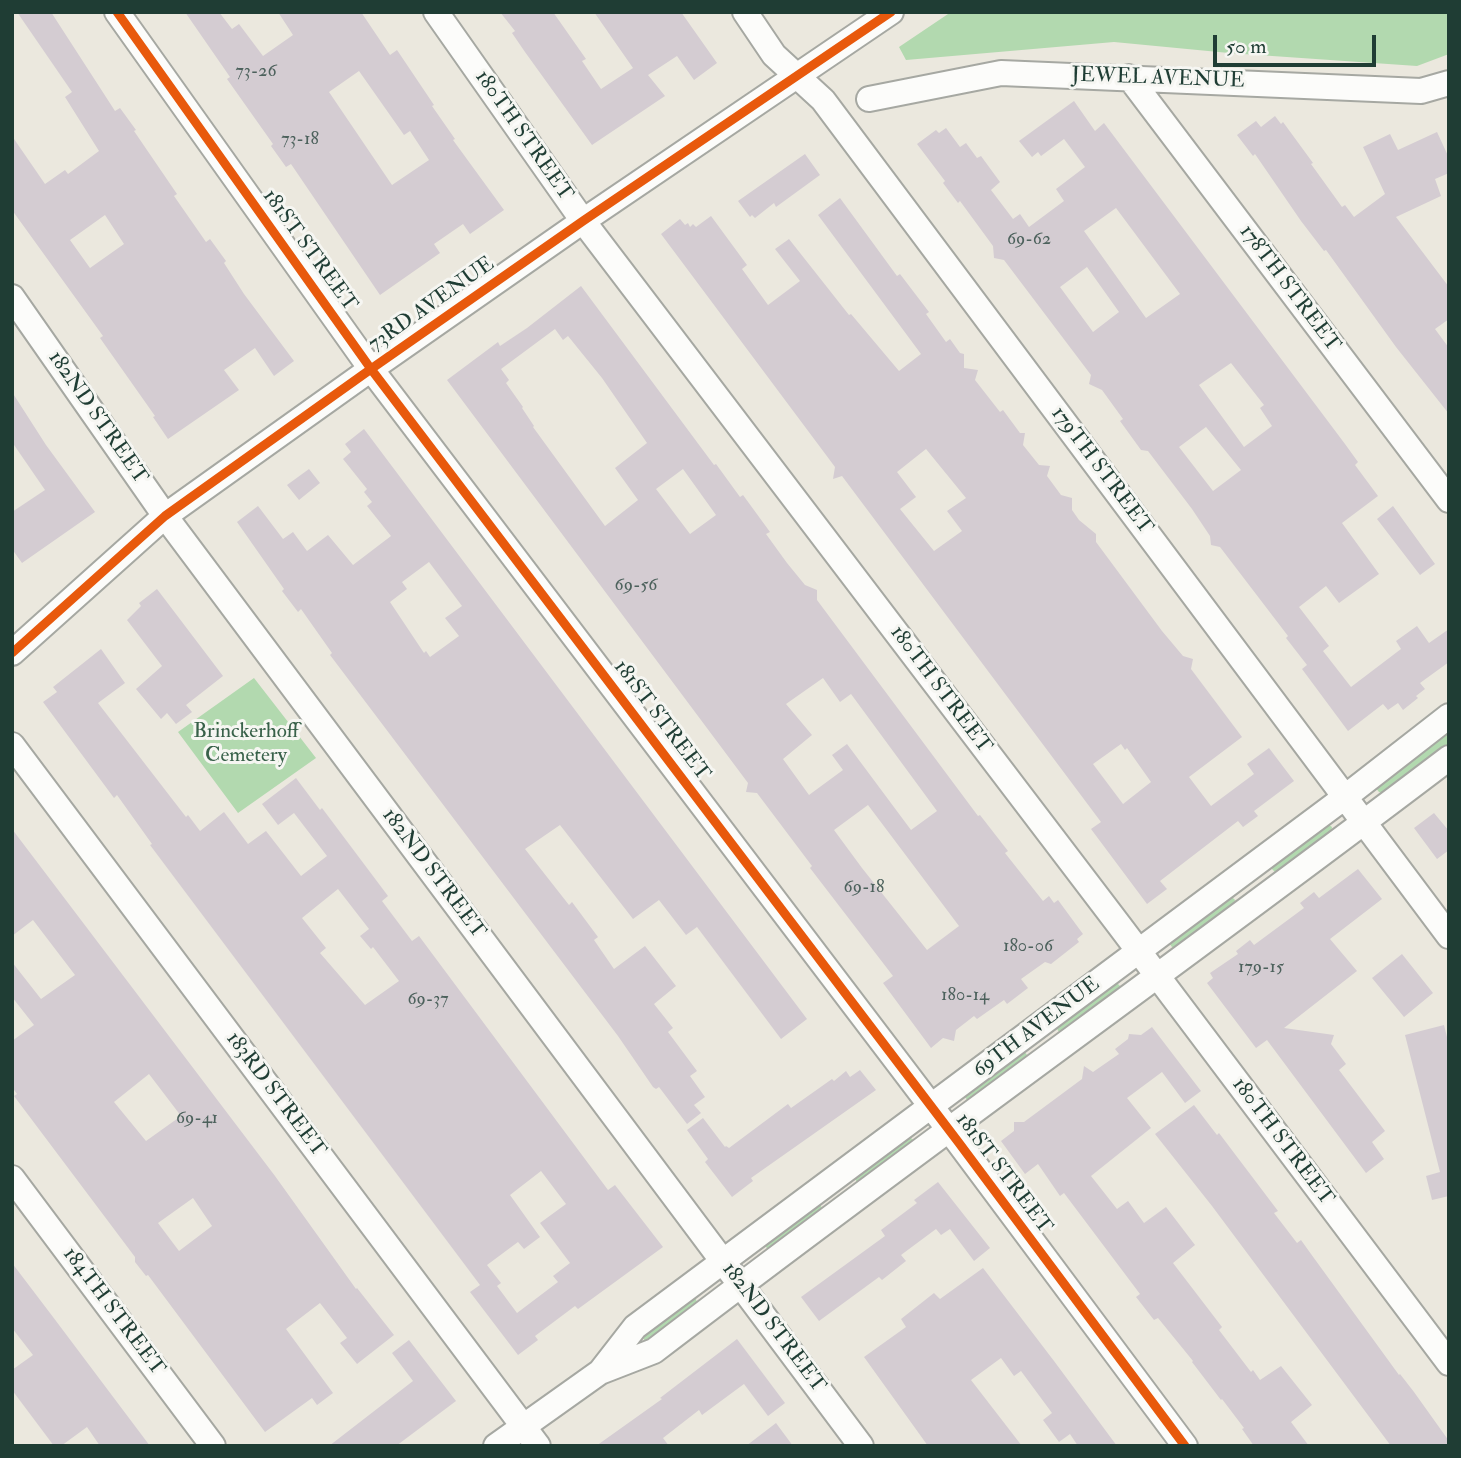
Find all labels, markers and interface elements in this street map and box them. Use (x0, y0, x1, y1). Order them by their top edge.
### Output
scale bar (1216, 21, 1379, 65)
text: 50 m (1226, 33, 1267, 60)
house number: 73-26 (236, 61, 276, 83)
street label: JEWEL AVENUE (1071, 63, 1245, 95)
street label: 180TH STREET (469, 66, 577, 206)
house number: 73-18 (281, 129, 319, 151)
street label: 181ST STREET (256, 185, 362, 317)
street label: 178TH STREET (1233, 221, 1345, 357)
house number: 69-62 (1007, 229, 1051, 251)
street label: 73RD AVENUE (364, 252, 500, 358)
street label: 182ND STREET (42, 347, 152, 489)
street label: 179TH STREET (1045, 402, 1157, 540)
house number: 69-56 (615, 575, 657, 597)
street label: 180TH STREET (884, 621, 996, 759)
street label: 181ST STREET (607, 656, 715, 786)
park label: Brinckerhoff Cemetery (193, 719, 299, 769)
street label: 182ND STREET (376, 804, 490, 944)
house number: 69-18 (844, 877, 884, 899)
house number: 180-06 (1003, 936, 1053, 958)
house number: 179-15 (1238, 957, 1284, 979)
street label: 69TH AVENUE (969, 972, 1105, 1084)
house number: 180-14 (941, 985, 989, 1007)
house number: 69-37 (407, 989, 449, 1011)
street label: 183RD STREET (220, 1027, 330, 1163)
street label: 180TH STREET (1226, 1073, 1338, 1211)
house number: 69-41 (176, 1108, 218, 1130)
street label: 181ST STREET (949, 1109, 1057, 1239)
street label: 184TH STREET (57, 1243, 169, 1381)
street label: 182ND STREET (716, 1258, 830, 1398)

